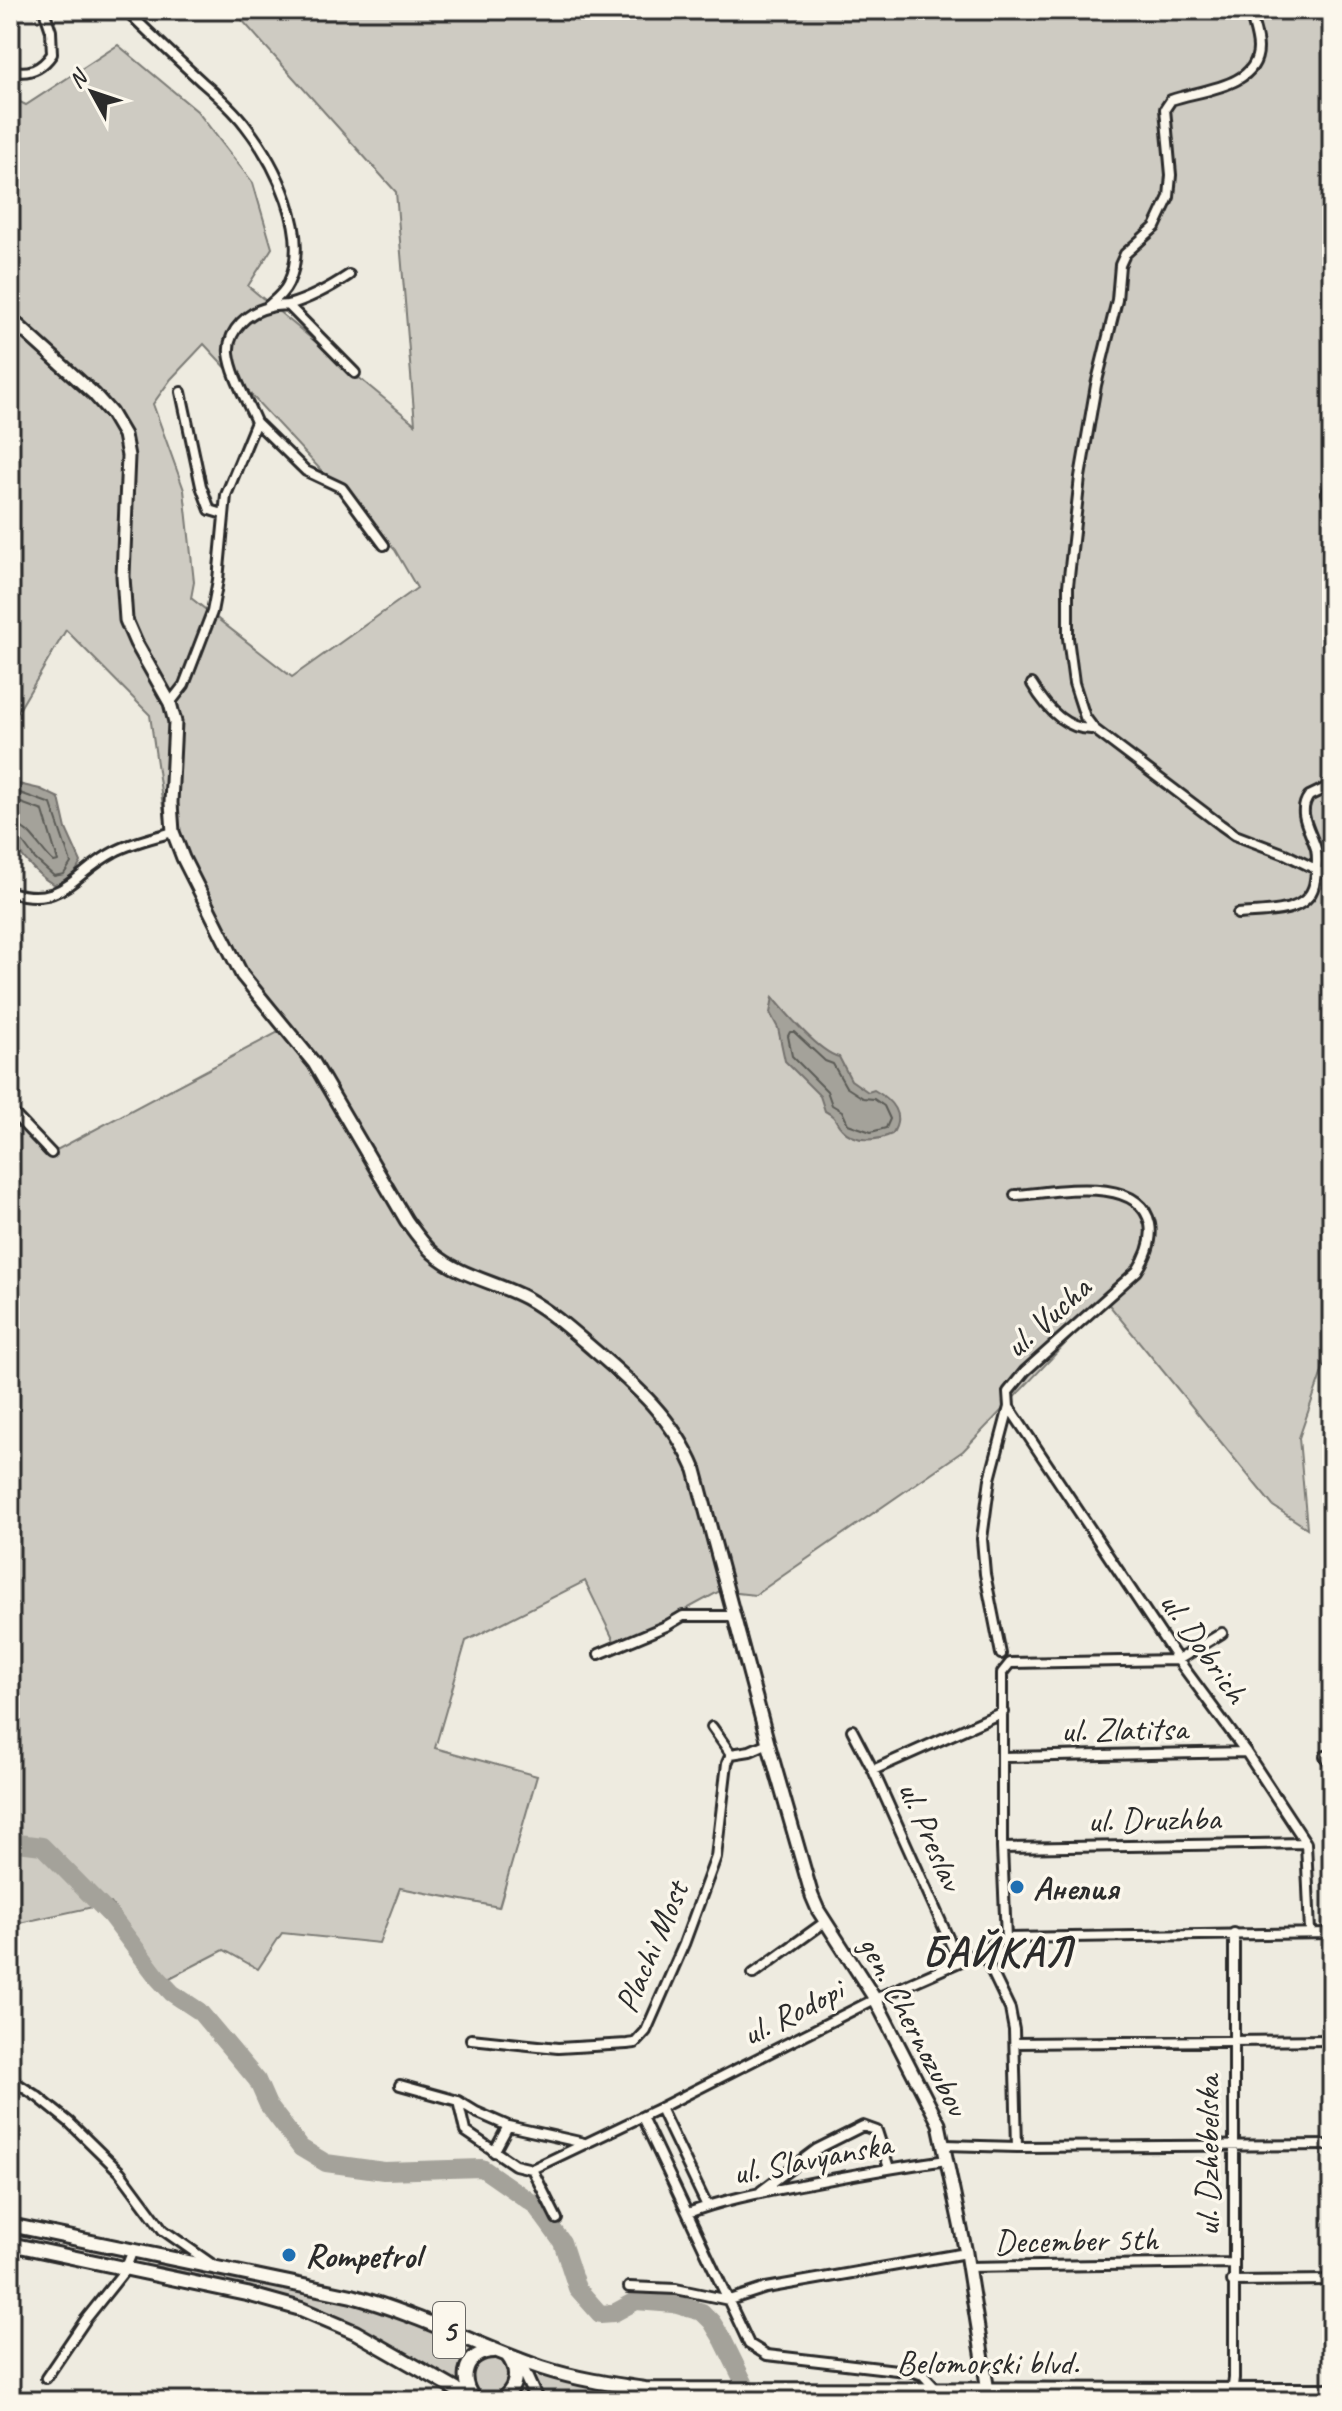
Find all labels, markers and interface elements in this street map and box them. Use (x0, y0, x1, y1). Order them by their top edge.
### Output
north arrow (52, 52, 132, 132)
text: N (62, 63, 95, 94)
street label: ul. Vucha (994, 1265, 1101, 1367)
street label: ul. Dobrich (1150, 1582, 1259, 1713)
street label: ul. Zlatitsa (1060, 1706, 1191, 1752)
street label: ul. Preslav (888, 1774, 975, 1899)
street label: ul. Druzhba (1087, 1796, 1223, 1842)
place label: Анелия (1033, 1866, 1121, 1909)
street label: Plachi Most (604, 1872, 699, 2019)
marker: Анелия (1008, 1878, 1026, 1896)
district label: БАЙКАЛ (922, 1926, 1076, 1979)
street label: gen. Chernozubov (849, 1928, 981, 2125)
street label: ul. Rodopi (734, 1966, 854, 2056)
street label: ul. Dzhebelska (1186, 2072, 1229, 2237)
street label: ul. Slavyanska (729, 2121, 898, 2194)
street label: December 5th (994, 2217, 1160, 2263)
place label: Rompetrol (305, 2234, 427, 2277)
marker: Rompetrol (280, 2246, 298, 2264)
road number: 5 (433, 2302, 465, 2358)
street label: Belomorski blvd. (897, 2341, 1079, 2384)

